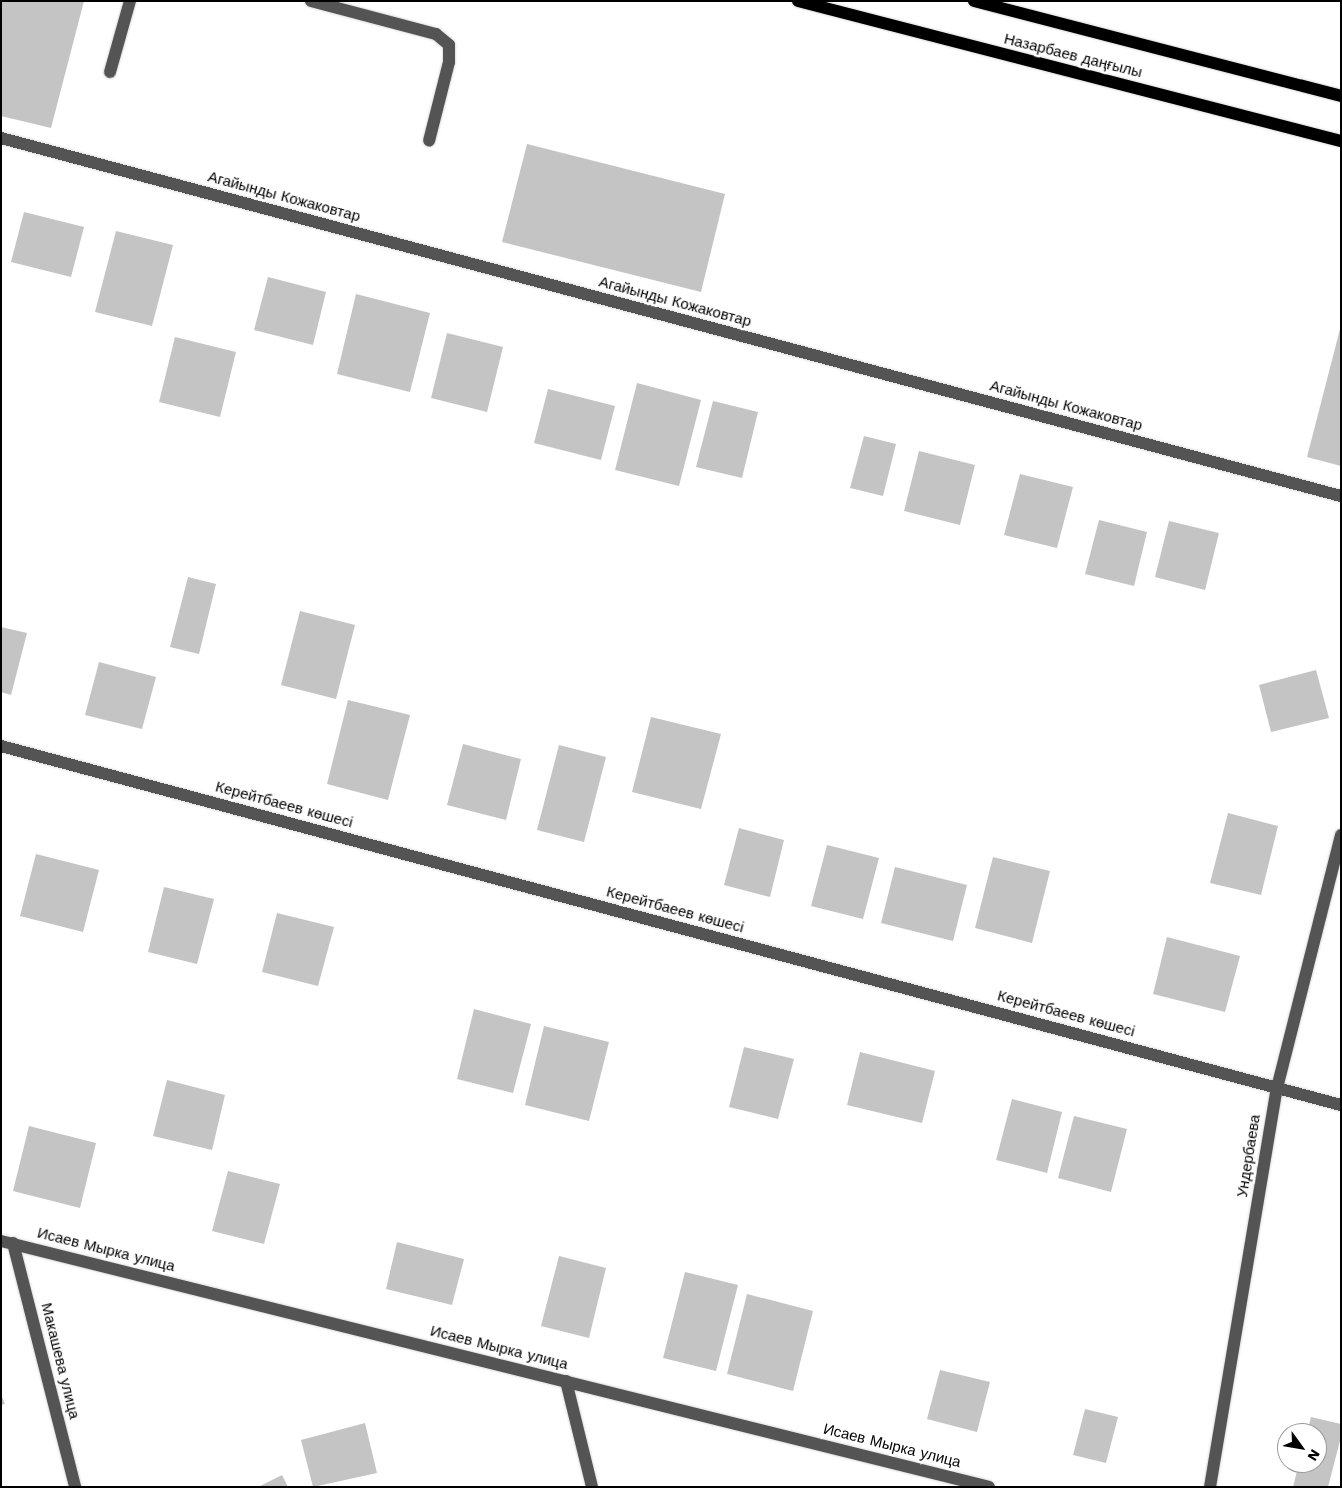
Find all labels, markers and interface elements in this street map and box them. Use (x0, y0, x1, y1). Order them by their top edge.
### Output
street label: Назарбаев даңғылы (1002, 30, 1144, 82)
street label: Агайынды Кожаковтар (206, 168, 362, 226)
street label: Агайынды Кожаковтар (597, 273, 753, 331)
street label: Агайынды Кожаковтар (988, 377, 1144, 435)
street label: Керейтбаеев көшесі (213, 778, 355, 832)
street label: Керейтбаеев көшесі (604, 883, 746, 937)
street label: Керейтбаеев көшесі (995, 987, 1137, 1041)
street label: Ундербаева (1234, 1113, 1264, 1199)
street label: Исаев Мырка улица (35, 1224, 177, 1276)
street label: Макашева улица (37, 1301, 83, 1421)
street label: Исаев Мырка улица (428, 1322, 570, 1374)
street label: Исаев Мырка улица (821, 1420, 963, 1472)
north arrow (1277, 1423, 1327, 1473)
text: N (1304, 1447, 1323, 1464)

